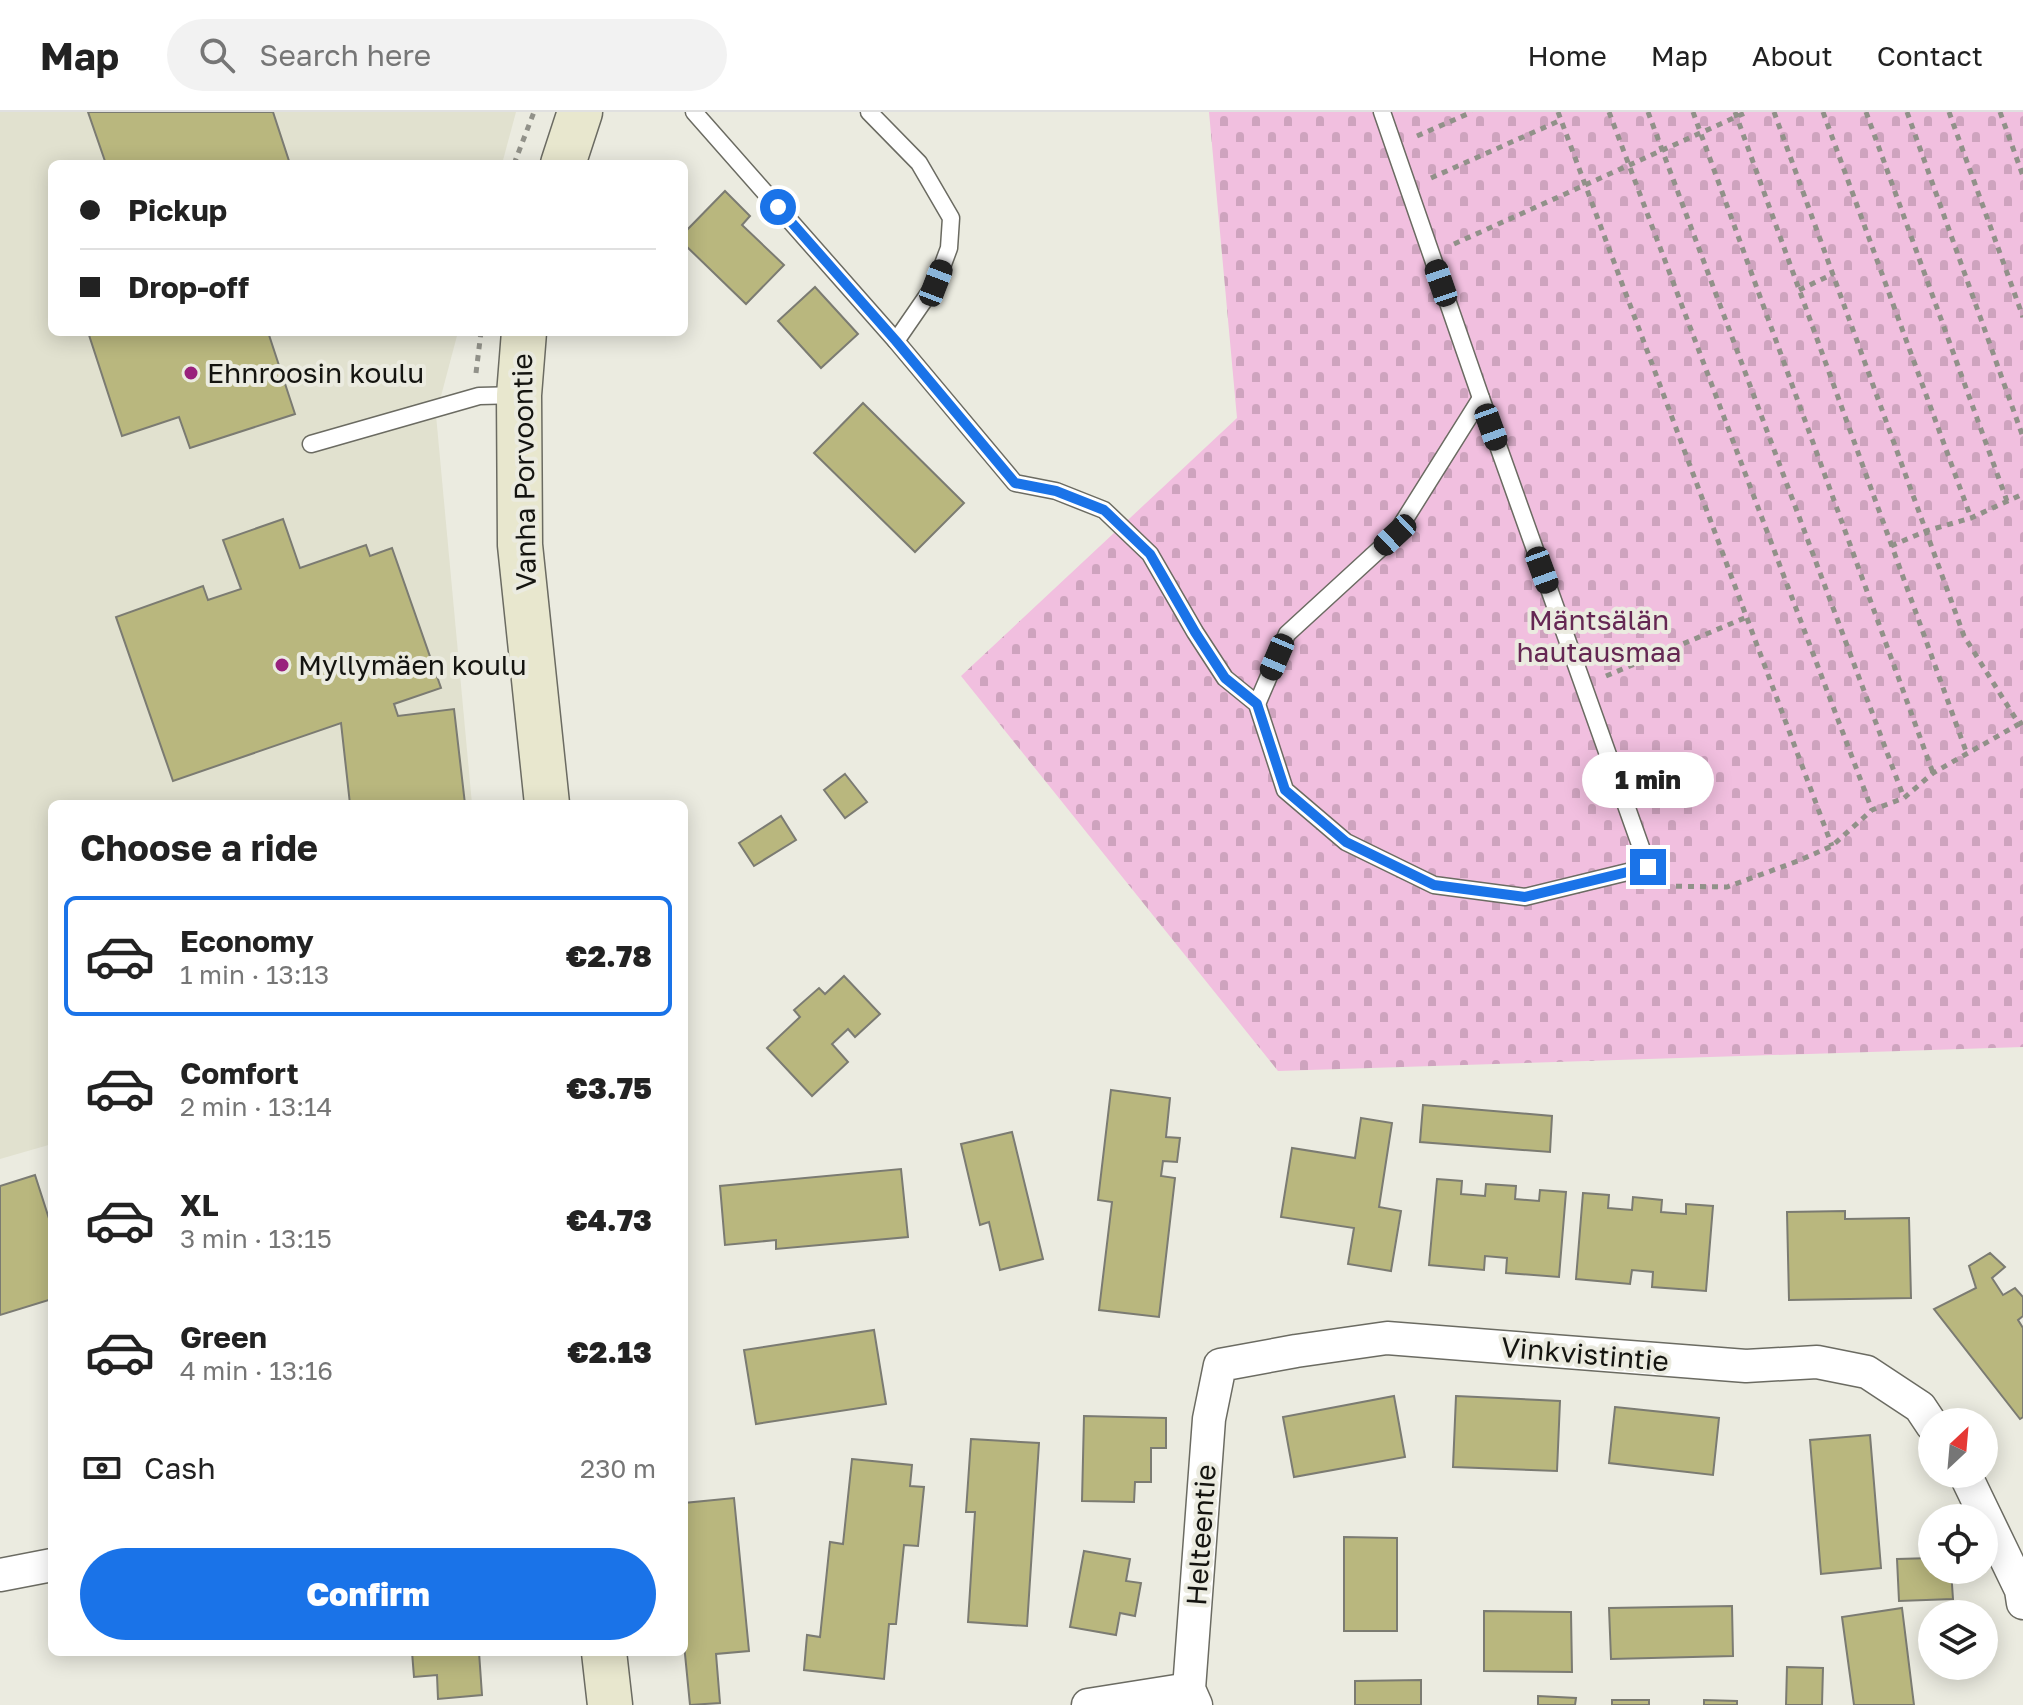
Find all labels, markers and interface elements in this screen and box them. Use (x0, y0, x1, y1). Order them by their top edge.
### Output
search box (167, 19, 727, 91)
text: Map (40, 33, 119, 78)
icon: search (195, 33, 239, 77)
text: Search here (259, 37, 431, 73)
text: Home (1528, 39, 1607, 72)
text: Map (1651, 39, 1708, 72)
text: About (1752, 39, 1833, 72)
text: Contact (1877, 39, 1983, 72)
route start (760, 189, 796, 225)
text: Pickup (128, 192, 227, 228)
car (916, 256, 956, 310)
car (1422, 256, 1460, 310)
text: Drop-off (128, 269, 249, 305)
street label: Vanha Porvoontie (505, 353, 542, 591)
place label: Ehnroosin koulu (207, 356, 424, 389)
marker: Ehnroosin koulu (182, 364, 200, 382)
car (1472, 400, 1510, 454)
car (1369, 510, 1421, 560)
car (1523, 543, 1561, 597)
park label: Mäntsälän hautausmaa (1516, 603, 1682, 668)
car (1257, 630, 1297, 684)
place label: Myllymäen koulu (298, 648, 527, 681)
marker: Myllymäen koulu (273, 656, 291, 674)
callout: 1 min (1582, 751, 1714, 807)
text: 1 min (1615, 764, 1681, 795)
text: Choose a ride (80, 826, 318, 869)
route end (1630, 849, 1666, 885)
icon: car (84, 920, 156, 992)
text: Economy (180, 923, 314, 959)
text: €2.78 (566, 938, 652, 974)
text: 1 min · 13:13 (180, 959, 329, 990)
icon: car (84, 1052, 156, 1124)
text: Comfort (180, 1055, 299, 1091)
text: €3.75 (566, 1070, 652, 1106)
text: 2 min · 13:14 (180, 1091, 332, 1122)
icon: car (84, 1184, 156, 1256)
text: XL (180, 1187, 219, 1223)
text: €4.73 (566, 1202, 652, 1238)
text: 3 min · 13:15 (180, 1223, 332, 1254)
icon: car (84, 1316, 156, 1388)
text: Green (180, 1319, 267, 1355)
street label: Vinkvistintie (1500, 1330, 1670, 1377)
text: €2.13 (567, 1334, 652, 1370)
text: 4 min · 13:16 (180, 1355, 333, 1386)
north arrow (1918, 1408, 1998, 1488)
map controls (1918, 1408, 1998, 1680)
icon: cash (80, 1446, 124, 1490)
text: Cash (144, 1450, 216, 1486)
text: 230 m (580, 1453, 656, 1484)
street label: Helteentie (1179, 1463, 1222, 1607)
button: locate (1918, 1504, 1998, 1584)
button: Confirm (80, 1548, 656, 1640)
button: layers (1918, 1600, 1998, 1680)

